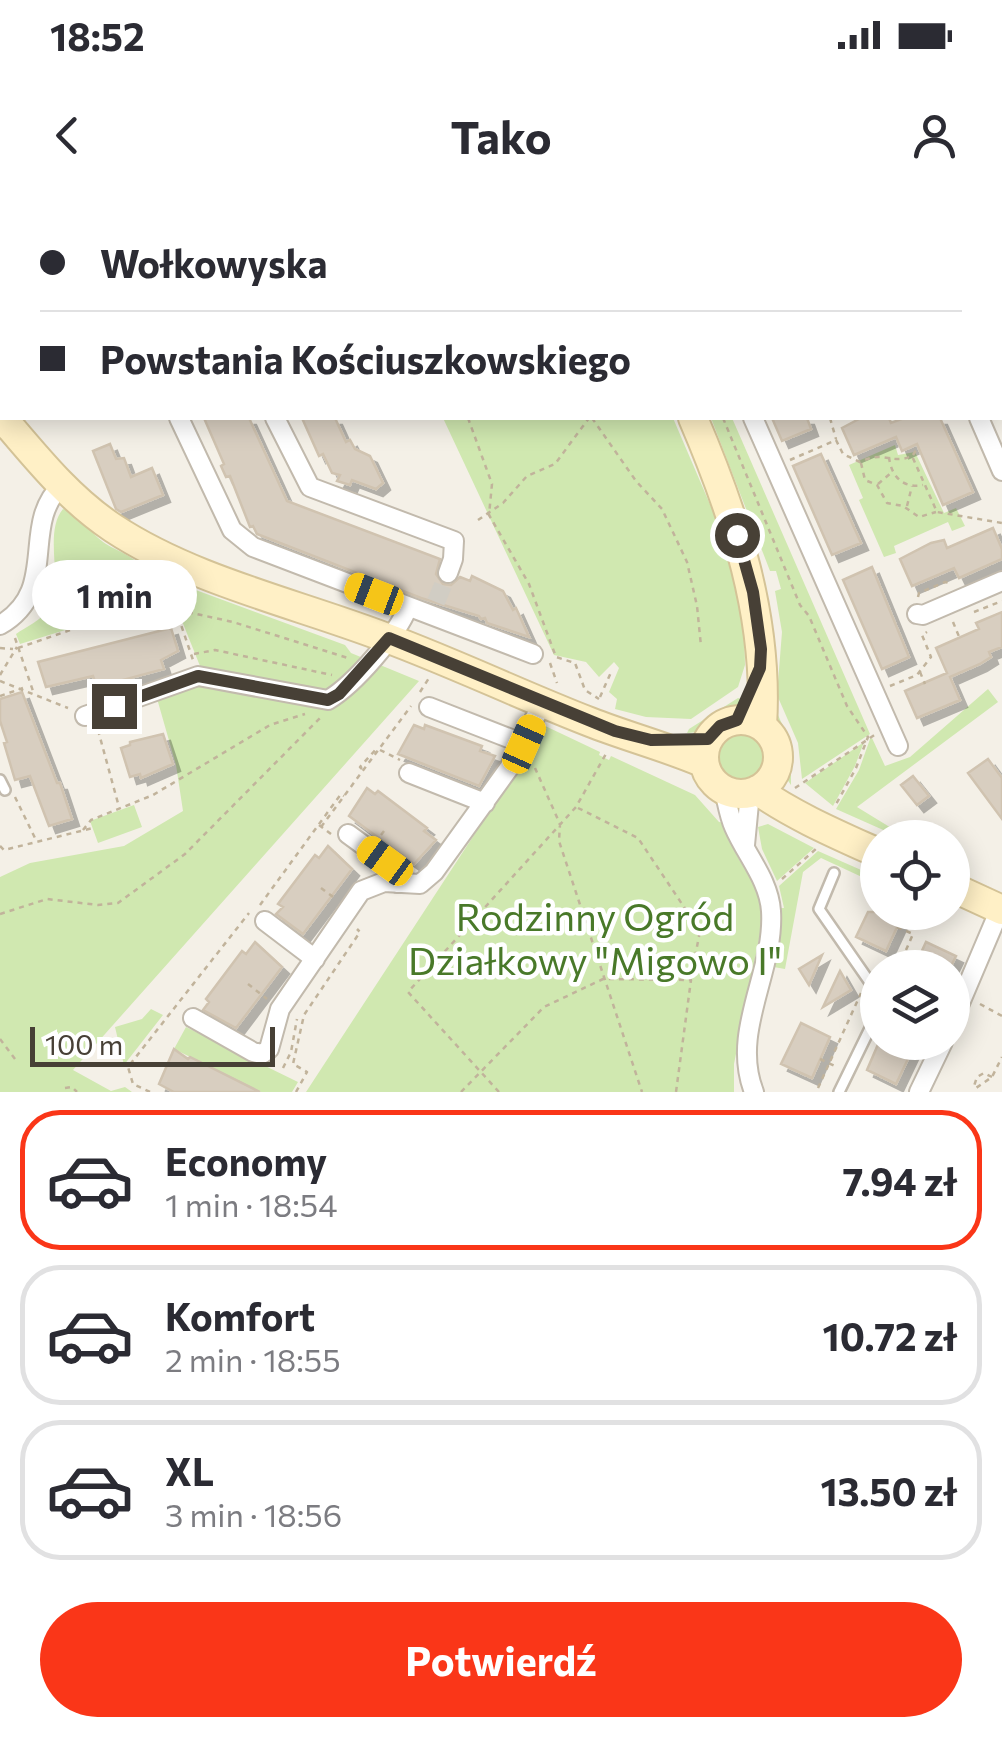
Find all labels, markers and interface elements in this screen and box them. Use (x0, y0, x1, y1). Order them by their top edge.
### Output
text: 18:52 (50, 12, 145, 59)
icon: back (40, 108, 95, 163)
text: Tako (450, 108, 552, 163)
icon: person (907, 108, 962, 163)
text: Wołkowyska (100, 239, 328, 286)
text: Powstania Kościuszkowskiego (100, 335, 631, 382)
route start (715, 513, 760, 558)
callout: 1 min (32, 561, 196, 631)
car (341, 569, 407, 619)
text: 1 min (77, 575, 152, 615)
route end (92, 684, 137, 729)
car (498, 710, 550, 778)
map controls (860, 820, 970, 1060)
button: locate (860, 820, 970, 930)
car (352, 831, 418, 891)
park label: Rodzinny Ogród Działkowy "Migowo I" (408, 892, 782, 983)
button: layers (860, 950, 970, 1060)
scale bar (30, 1022, 275, 1066)
text: 100 m (45, 1027, 123, 1061)
icon: car (45, 1135, 135, 1225)
text: Economy (165, 1137, 327, 1184)
text: 7.94 zł (843, 1157, 957, 1204)
text: 1 min · 18:54 (165, 1184, 337, 1224)
icon: car (45, 1290, 135, 1380)
text: Komfort (165, 1292, 315, 1339)
text: 10.72 zł (823, 1312, 957, 1359)
text: 2 min · 18:55 (165, 1339, 341, 1379)
icon: car (45, 1445, 135, 1535)
text: XL (165, 1447, 214, 1494)
text: 13.50 zł (820, 1467, 957, 1514)
text: 3 min · 18:56 (165, 1494, 342, 1534)
button: Potwierdź (40, 1602, 962, 1717)

